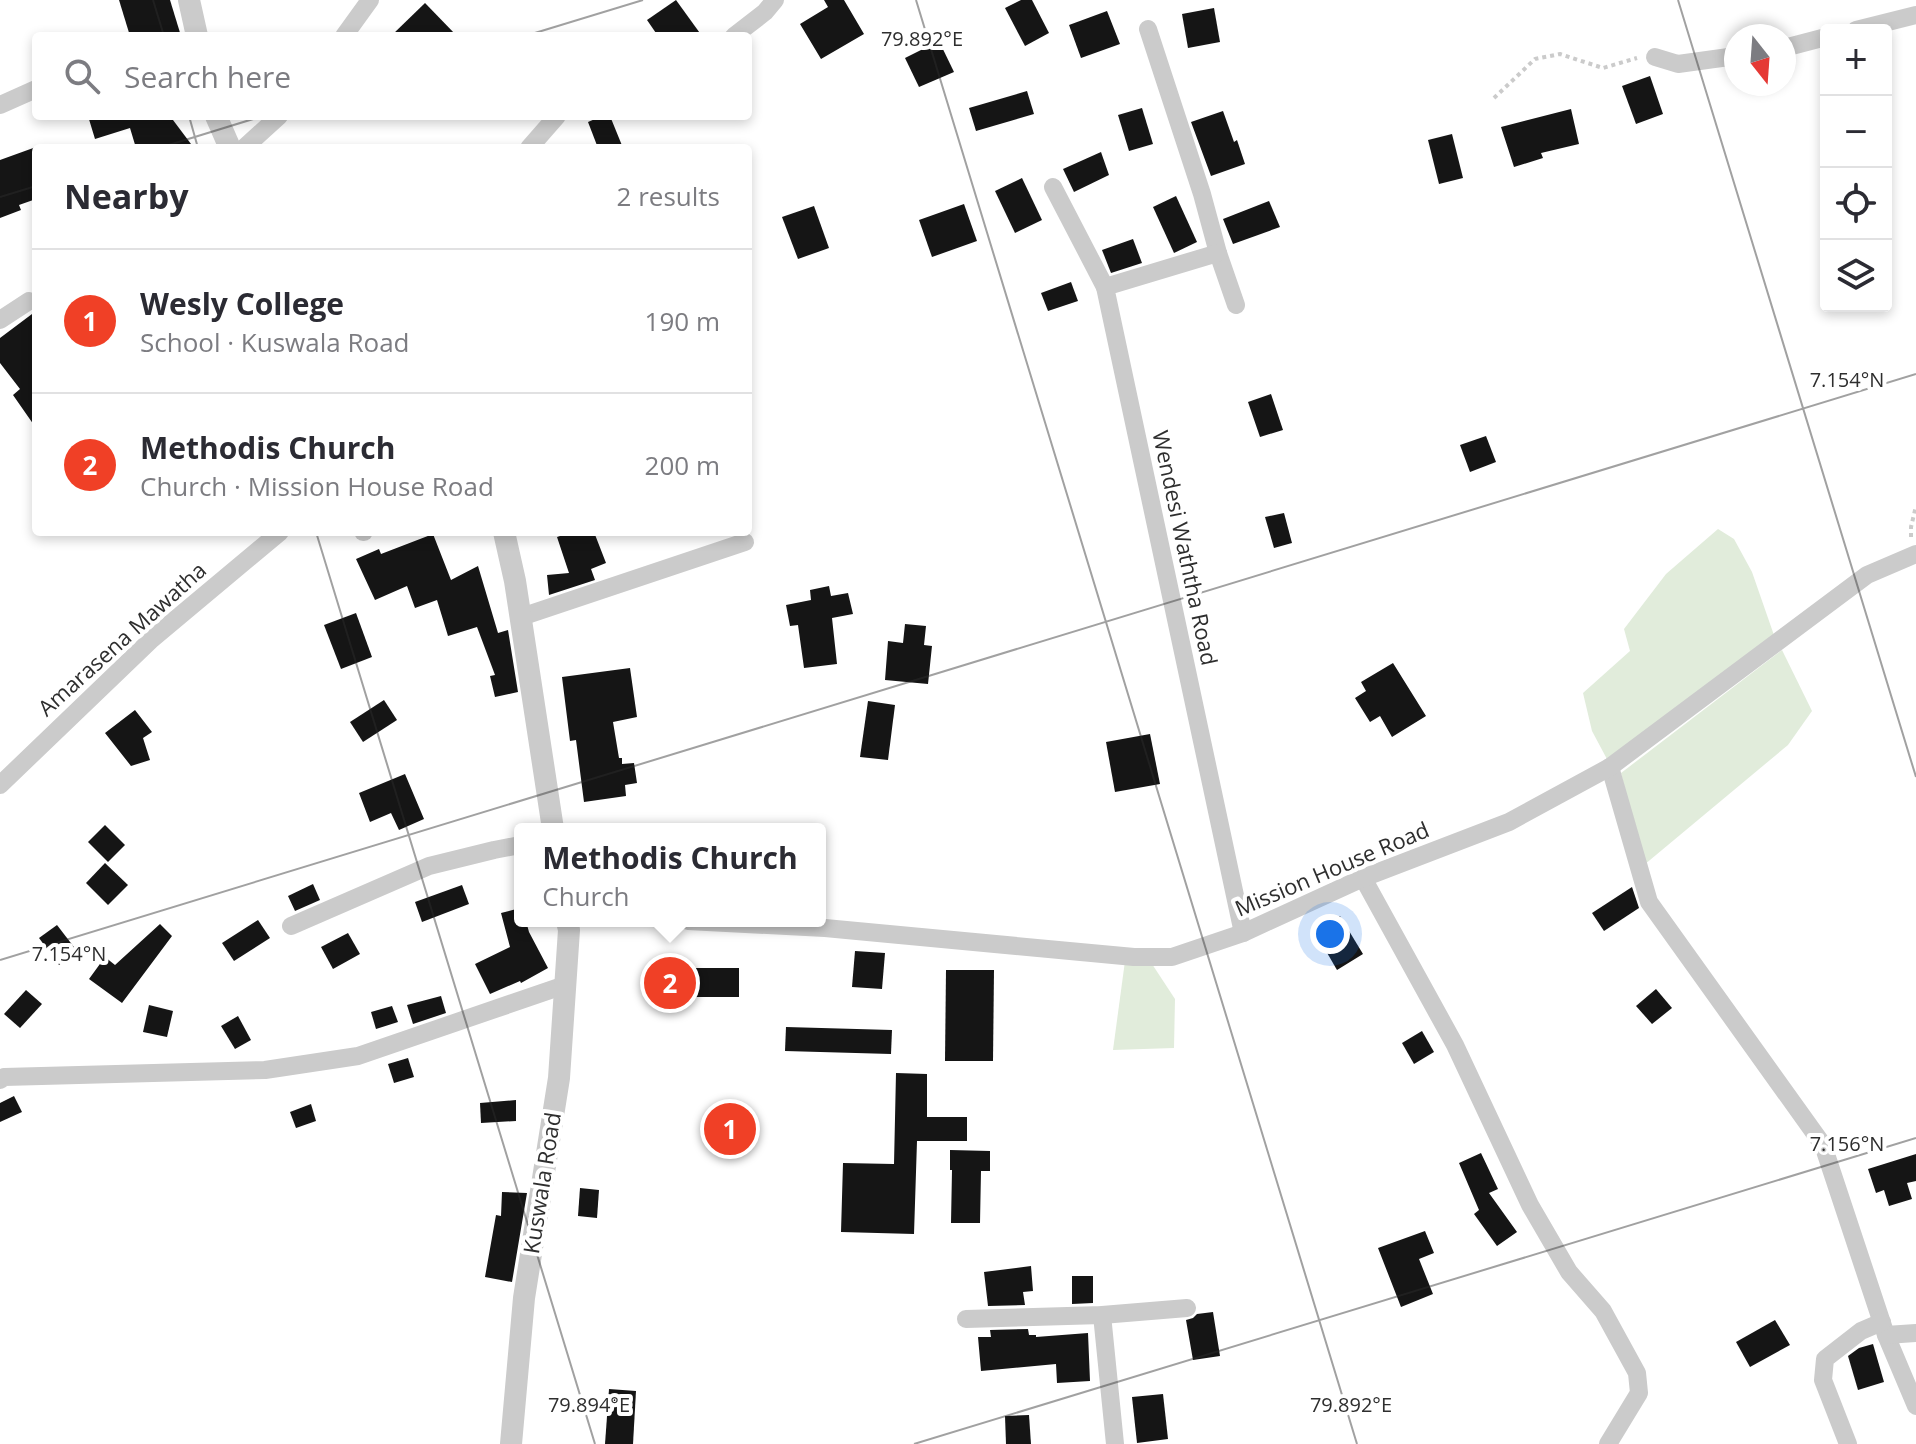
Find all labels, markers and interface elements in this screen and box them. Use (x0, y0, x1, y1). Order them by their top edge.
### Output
north arrow (1724, 24, 1796, 96)
map controls (1820, 24, 1892, 312)
button: + (1820, 24, 1892, 96)
text: 79.892°E (881, 25, 963, 52)
search box (32, 32, 752, 120)
icon: search (60, 54, 104, 98)
text: Search here (124, 56, 291, 97)
button: − (1820, 96, 1892, 168)
button: locate (1820, 168, 1892, 240)
text: Nearby (64, 173, 189, 219)
text: 2 results (617, 178, 720, 214)
button: layers (1820, 240, 1892, 312)
text: Wesly College (140, 283, 344, 324)
text: 1 (83, 303, 97, 339)
text: 190 m (645, 303, 720, 339)
text: School · Kuswala Road (140, 324, 410, 360)
text: 7.154°N (1810, 366, 1884, 393)
text: Methodis Church (140, 427, 395, 468)
street label: Wendesi Waththa Road (1146, 428, 1226, 668)
text: 2 (83, 447, 97, 483)
text: 200 m (645, 447, 720, 483)
text: Church · Mission House Road (140, 468, 494, 504)
street label: Amarasena Mawatha (31, 555, 212, 722)
street label: Mission House Road (1230, 814, 1433, 923)
popup (514, 823, 826, 927)
text: Methodis Church (542, 837, 798, 878)
text: Church (542, 878, 630, 914)
your location (1310, 914, 1350, 954)
text: 7.154°N (32, 940, 106, 967)
pin: 2 (644, 953, 696, 1013)
pin: 1 (704, 1099, 756, 1159)
street label: Kuswala Road (515, 1110, 567, 1256)
text: 7.156°N (1810, 1130, 1884, 1157)
text: 79.894°E (548, 1391, 630, 1418)
text: 79.892°E (1310, 1391, 1392, 1418)

